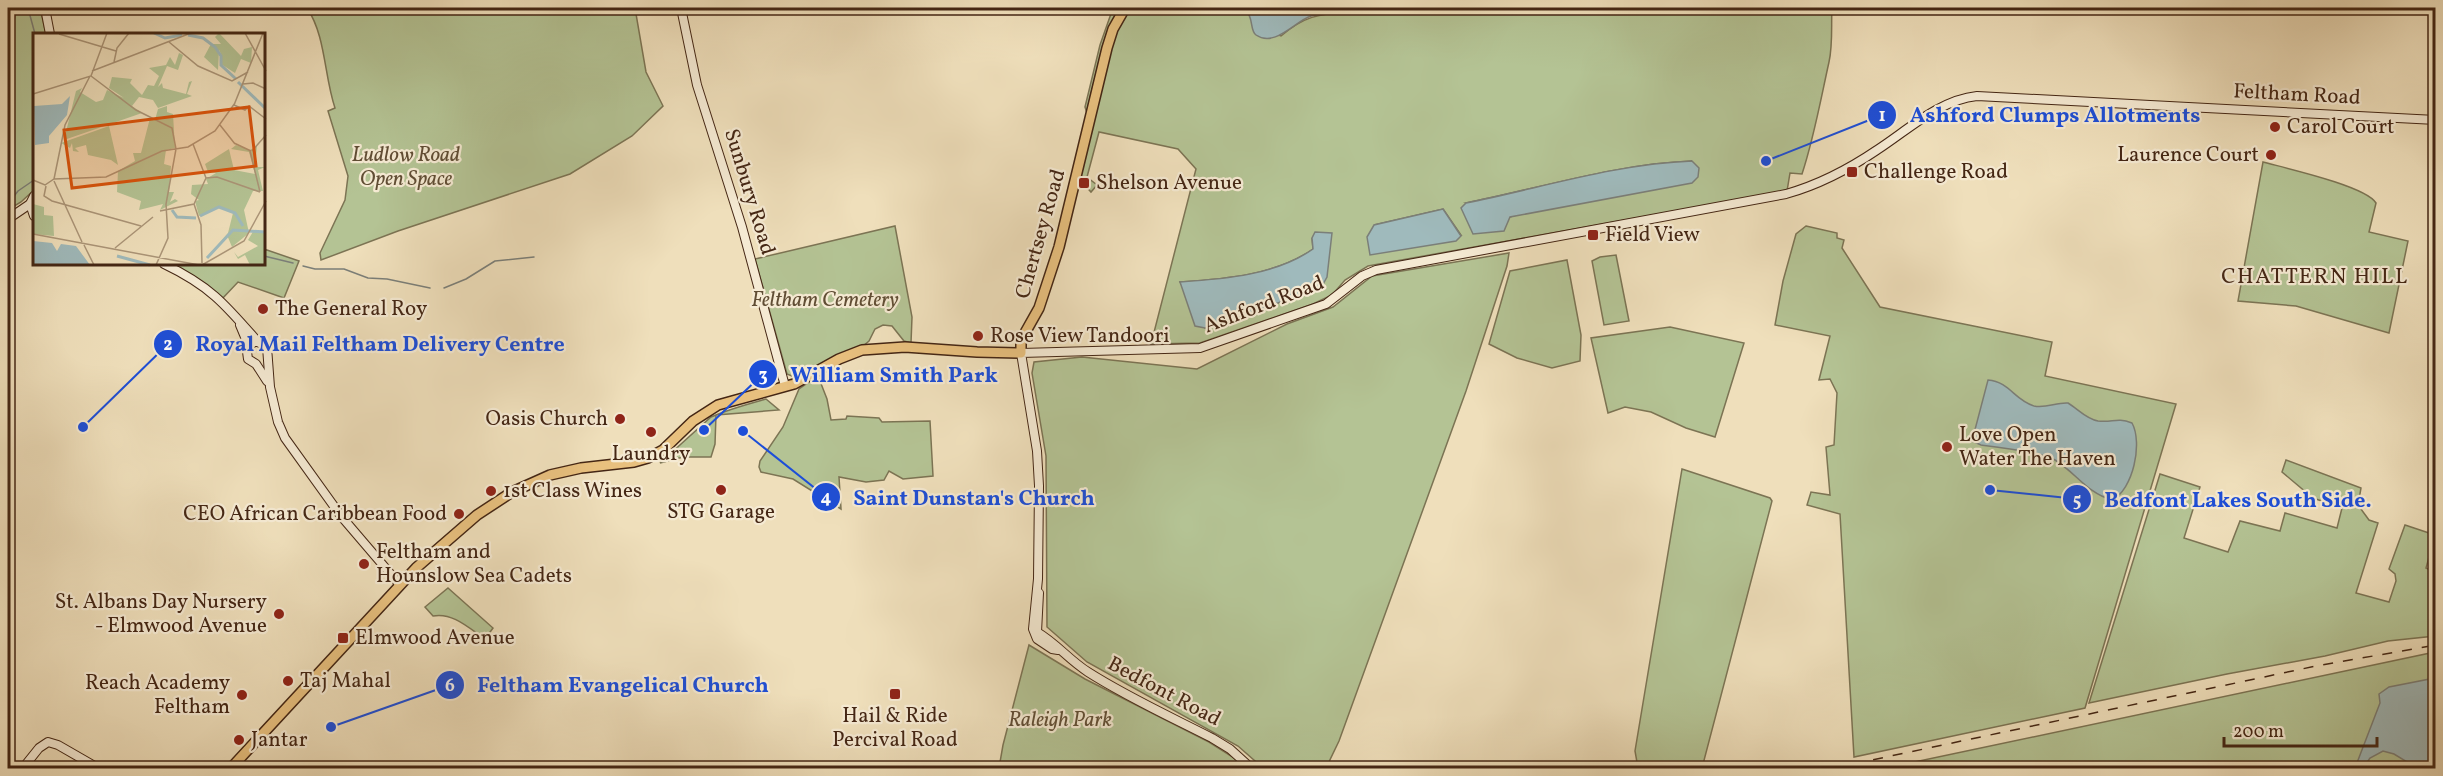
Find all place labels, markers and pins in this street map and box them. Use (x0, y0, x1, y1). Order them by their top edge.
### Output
callout: Ashford Clumps Allotments (1867, 95, 2212, 135)
place label: Carol Court (2287, 113, 2394, 142)
marker: Carol Court (2268, 120, 2282, 134)
place label: Laurence Court (2117, 141, 2259, 170)
marker: Laurence Court (2264, 148, 2278, 162)
place label: Challenge Road (1864, 158, 2008, 187)
marker: Challenge Road (1845, 165, 1859, 179)
place label: Shelson Avenue (1096, 169, 1242, 198)
marker: Shelson Avenue (1077, 176, 1091, 190)
place label: Field View (1605, 221, 1700, 250)
marker: Field View (1586, 228, 1600, 242)
place label: The General Roy (275, 295, 428, 324)
marker: The General Roy (256, 302, 270, 316)
place label: Rose View Tandoori (990, 322, 1170, 351)
callout: Royal Mail Feltham Delivery Centre (153, 324, 577, 364)
marker: Rose View Tandoori (971, 329, 985, 343)
callout: William Smith Park (748, 354, 1009, 394)
place label: Oasis Church (485, 405, 608, 434)
marker: Oasis Church (613, 412, 627, 426)
place label: Love Open Water The Haven (1959, 421, 2116, 474)
marker: Laundry (644, 425, 658, 439)
place label: Laundry (612, 440, 691, 469)
marker: Love Open Water The Haven (1940, 440, 1954, 454)
place label: 1st Class Wines (503, 477, 642, 506)
callout: Saint Dunstan's Church (811, 477, 1106, 517)
callout: Bedfont Lakes South Side. (2062, 479, 2383, 519)
marker: STG Garage (714, 483, 728, 497)
marker: 1st Class Wines (484, 484, 498, 498)
place label: STG Garage (667, 498, 775, 527)
place label: CEO African Caribbean Food (183, 500, 447, 529)
marker: CEO African Caribbean Food (452, 507, 466, 521)
place label: Feltham and Hounslow Sea Cadets (376, 538, 572, 591)
marker: Feltham and Hounslow Sea Cadets (357, 557, 371, 571)
place label: St. Albans Day Nursery - Elmwood Avenue (55, 588, 268, 641)
marker: St. Albans Day Nursery - Elmwood Avenue (272, 607, 286, 621)
place label: Elmwood Avenue (355, 624, 515, 653)
marker: Elmwood Avenue (336, 631, 350, 645)
callout: Feltham Evangelical Church (435, 665, 781, 705)
place label: Taj Mahal (300, 667, 391, 696)
place label: Reach Academy Feltham (85, 669, 231, 722)
marker: Taj Mahal (281, 674, 295, 688)
marker: Hail & Ride Percival Road (888, 687, 902, 701)
marker: Reach Academy Feltham (235, 688, 249, 702)
place label: Hail & Ride Percival Road (832, 702, 958, 755)
place label: Jantar (251, 726, 308, 755)
marker: Jantar (232, 733, 246, 747)

